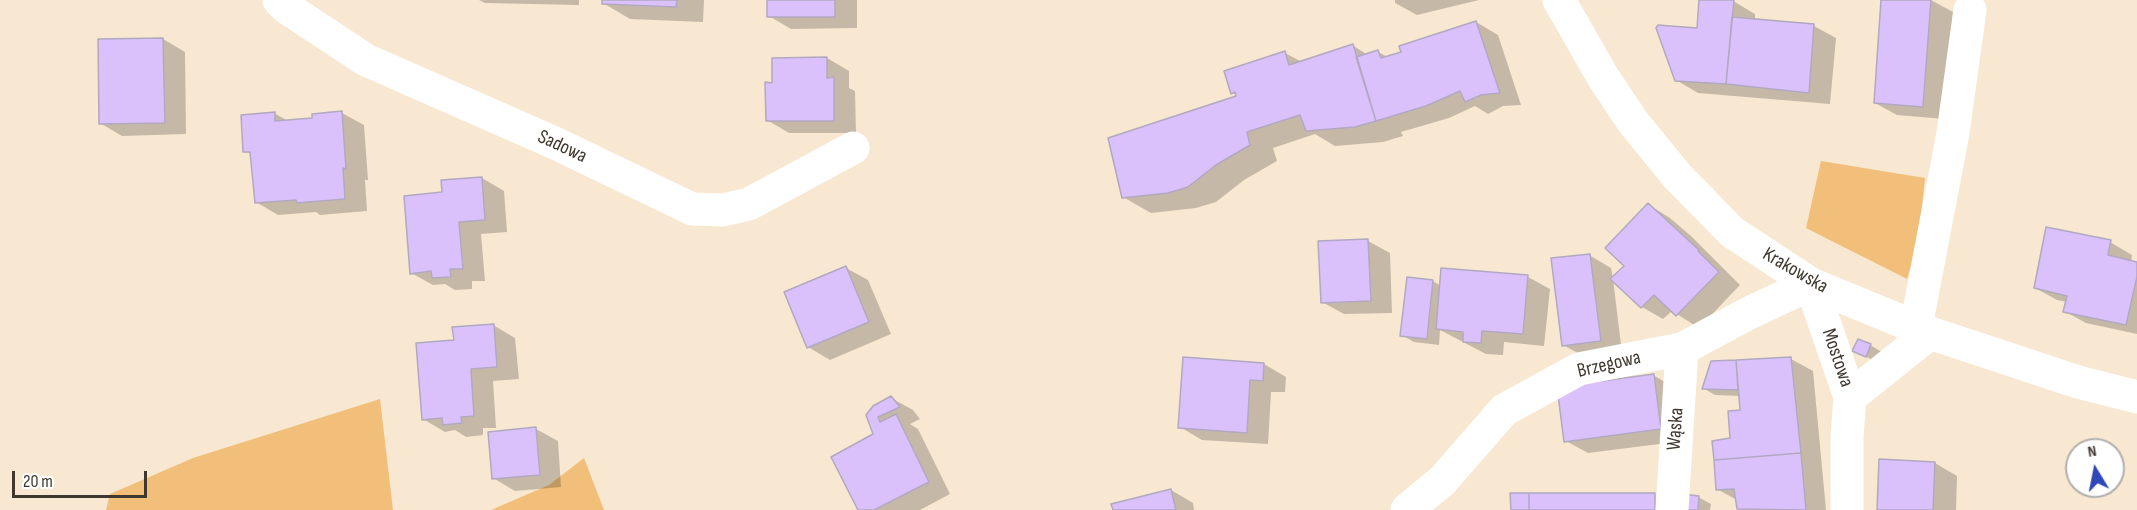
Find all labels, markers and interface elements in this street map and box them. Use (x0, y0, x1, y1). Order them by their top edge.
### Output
street label: Sadowa (534, 125, 590, 169)
street label: Krakowska (1758, 243, 1832, 299)
street label: Mostowa (1816, 326, 1858, 390)
street label: Brzegowa (1575, 346, 1643, 384)
street label: Wąska (1663, 407, 1689, 451)
north arrow (2065, 438, 2125, 498)
text: N (2086, 442, 2098, 462)
scale bar (15, 459, 150, 497)
text: 20 m (23, 471, 53, 492)

